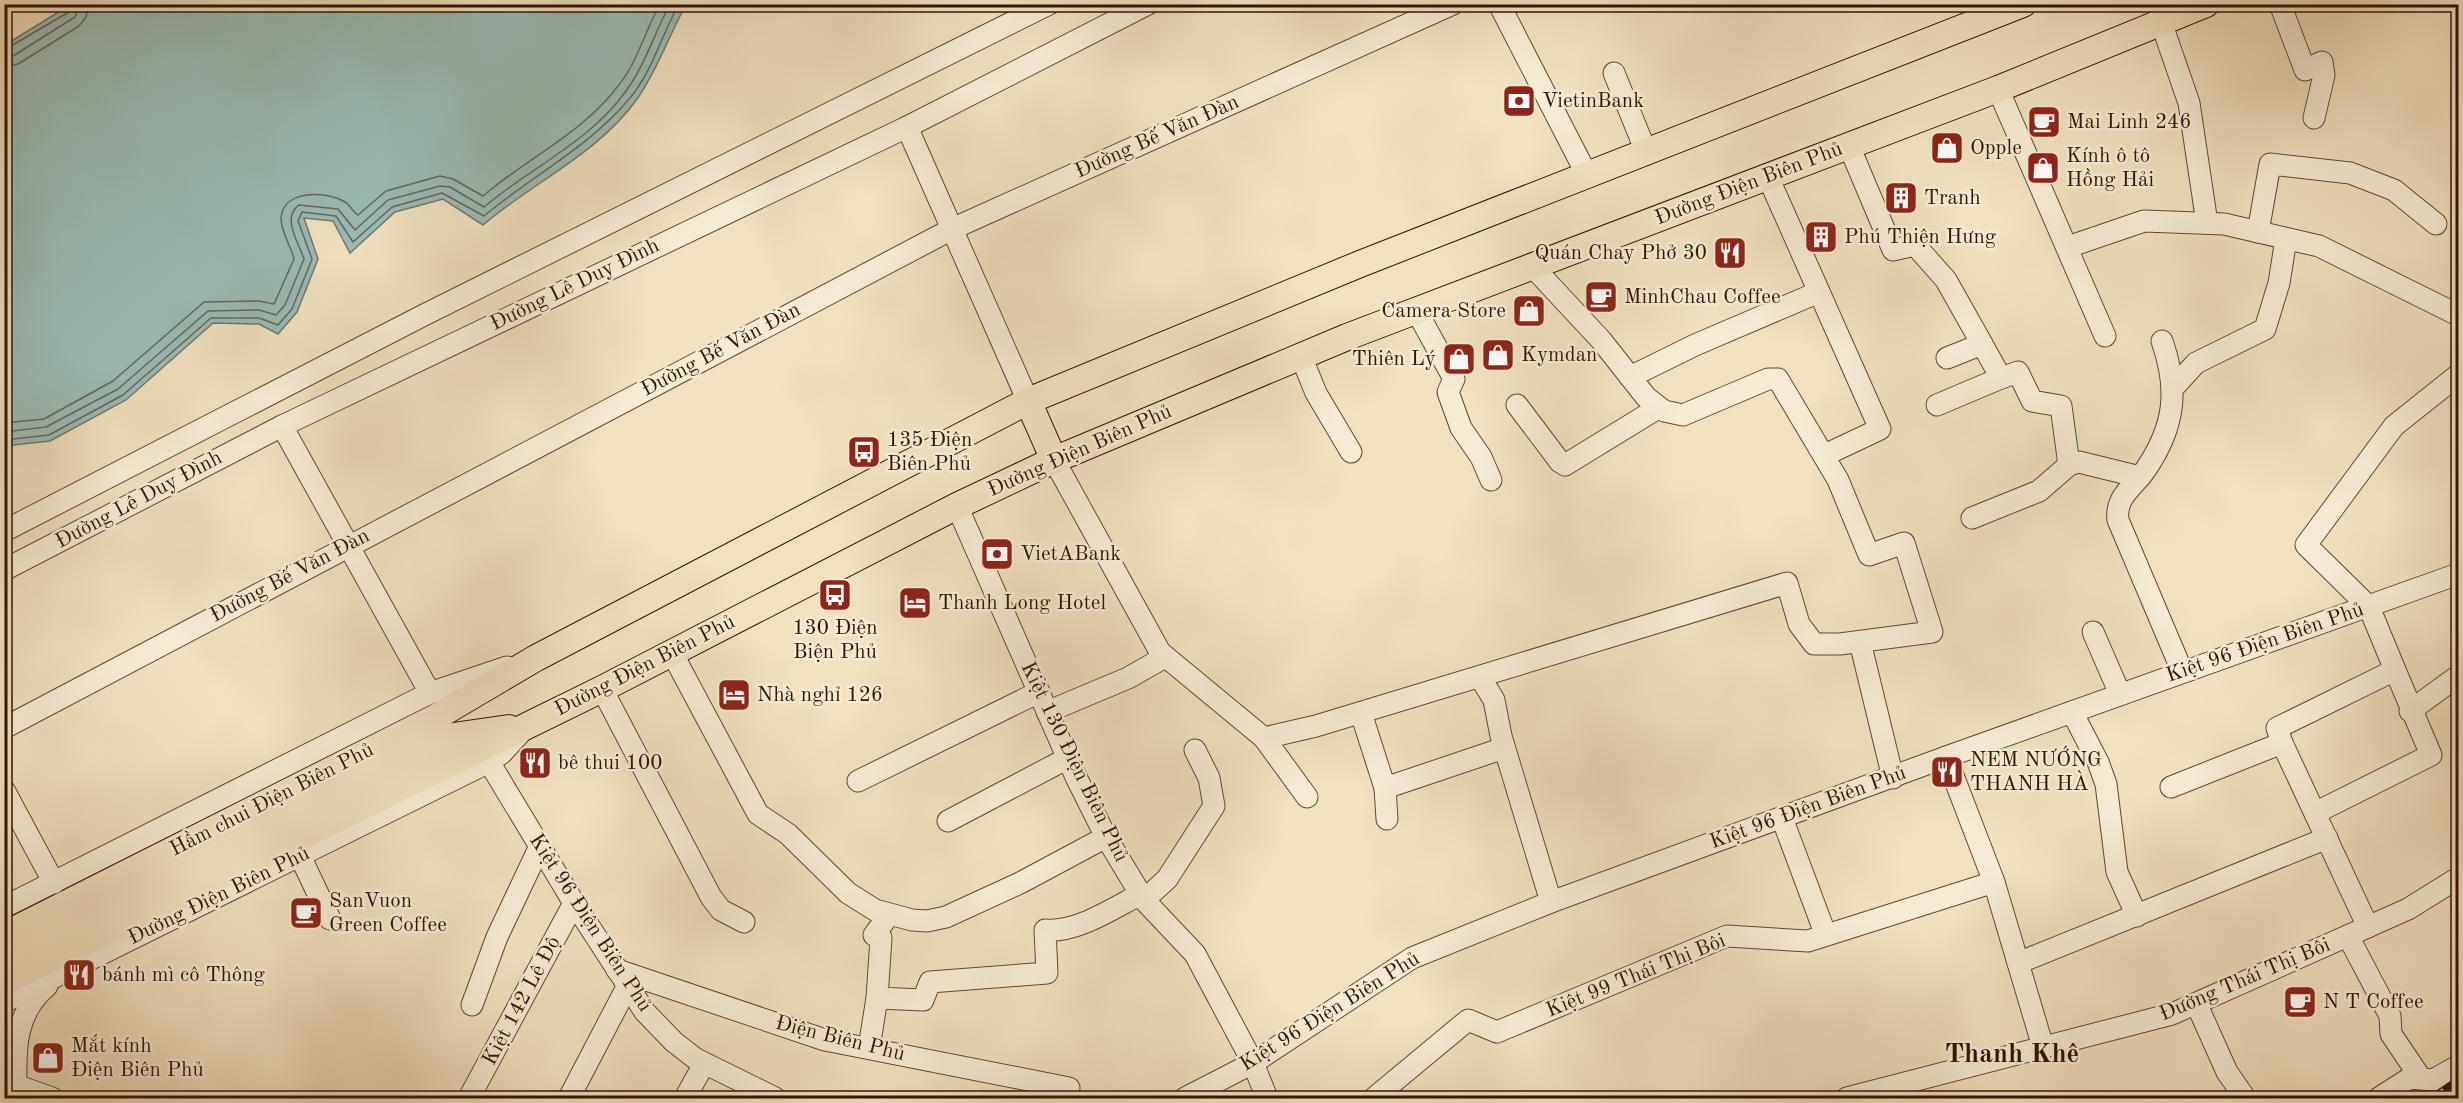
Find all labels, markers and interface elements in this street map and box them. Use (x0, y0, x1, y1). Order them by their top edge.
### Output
bank icon: VietinBank (1501, 83, 1537, 119)
street label: Đường Bế Văn Đàn (1072, 91, 1242, 183)
place label: VietinBank (1542, 91, 1644, 112)
cafe icon: Mai Linh 246 (2026, 104, 2062, 140)
place label: Mai Linh 246 (2067, 112, 2191, 133)
shop icon: Opple (1929, 130, 1965, 166)
place label: Opple (1970, 138, 2022, 159)
street label: Đường Điện Biên Phủ (1652, 139, 1846, 229)
place label: Kính ô tô Hồng Hải (2066, 146, 2154, 191)
shop icon: Kính ô tô Hồng Hải (2025, 150, 2061, 186)
building icon: Tranh (1883, 180, 1919, 216)
place label: Tranh (1924, 188, 1981, 209)
building icon: Phú Thiện Hưng (1803, 219, 1839, 255)
place label: Phú Thiện Hưng (1844, 227, 1997, 248)
street label: Đường Lê Duy Đình (487, 235, 663, 335)
restaurant icon: Quán Chay Phở 30 (1712, 235, 1748, 271)
place label: Quán Chay Phở 30 (1535, 243, 1707, 264)
cafe icon: MinhChau Coffee (1583, 279, 1619, 315)
place label: MinhChau Coffee (1624, 287, 1781, 308)
shop icon: Camera Store (1511, 293, 1547, 329)
street label: Đường Bế Văn Đàn (638, 298, 804, 401)
place label: Camera Store (1381, 301, 1506, 322)
shop icon: Kymdan (1480, 337, 1516, 373)
shop icon: Thiên Lý (1441, 341, 1477, 377)
place label: Kymdan (1521, 345, 1597, 366)
place label: Thiên Lý (1352, 349, 1436, 370)
street label: Đường Điện Biên Phủ (985, 401, 1175, 501)
place label: 135 Điện Biên Phủ (887, 430, 972, 475)
bus stop icon: 135 Điện Biên Phủ (846, 434, 882, 470)
street label: Đường Lê Duy Đình (52, 447, 226, 553)
street label: Đường Bế Văn Đàn (207, 524, 373, 627)
bank icon: VietABank (979, 536, 1015, 572)
place label: VietABank (1020, 544, 1121, 565)
bus stop icon: 130 Điện Biện Phủ (817, 577, 853, 613)
hotel icon: Thanh Long Hotel (897, 585, 933, 621)
place label: Thanh Long Hotel (938, 593, 1106, 614)
street label: Kiệt 96 Điện Biên Phủ (2164, 599, 2366, 687)
street label: Đường Điện Biên Phủ (552, 611, 738, 721)
place label: 130 Điện Biện Phủ (792, 618, 878, 663)
street label: Kiệt 130 Điện Biên Phủ (1016, 659, 1132, 865)
hotel icon: Nhà nghỉ 126 (716, 677, 752, 713)
place label: Nhà nghỉ 126 (757, 685, 883, 706)
street label: Hầm chui Điện Biên Phủ (166, 738, 377, 861)
restaurant icon: bê thui 100 (517, 745, 553, 781)
place label: NEM NƯỚNG THANH HÀ (1970, 745, 2102, 795)
place label: bê thui 100 (558, 753, 662, 774)
restaurant icon: NEM NƯỚNG THANH HÀ (1929, 754, 1965, 790)
street label: Kiệt 96 Điện Biên Phủ (1707, 763, 1909, 853)
street label: Kiệt 96 Điện Biên Phủ (525, 830, 655, 1016)
street label: Đường Điện Biên Phủ (125, 843, 313, 949)
place label: SanVuon Green Coffee (329, 891, 447, 936)
cafe icon: SanVuon Green Coffee (288, 895, 324, 931)
street label: Kiệt 99 Thái Thị Bôi (1543, 930, 1729, 1022)
street label: Kiệt 142 Lê Độ (479, 933, 565, 1069)
street label: Đường Thái Thị Bôi (2157, 935, 2333, 1025)
street label: Kiệt 96 Điện Biên Phủ (1237, 948, 1423, 1076)
restaurant icon: bánh mì cô Thông (61, 957, 97, 993)
place label: bánh mì cô Thông (102, 965, 266, 986)
cafe icon: N T Coffee (2282, 984, 2318, 1020)
place label: N T Coffee (2323, 992, 2424, 1013)
street label: Điện Biên Phủ (773, 1013, 907, 1065)
place label: Mắt kính Điện Biên Phủ (71, 1034, 204, 1081)
shop icon: Mắt kính Điện Biên Phủ (30, 1040, 66, 1076)
district label: Thanh Khê (1945, 1041, 2079, 1068)

